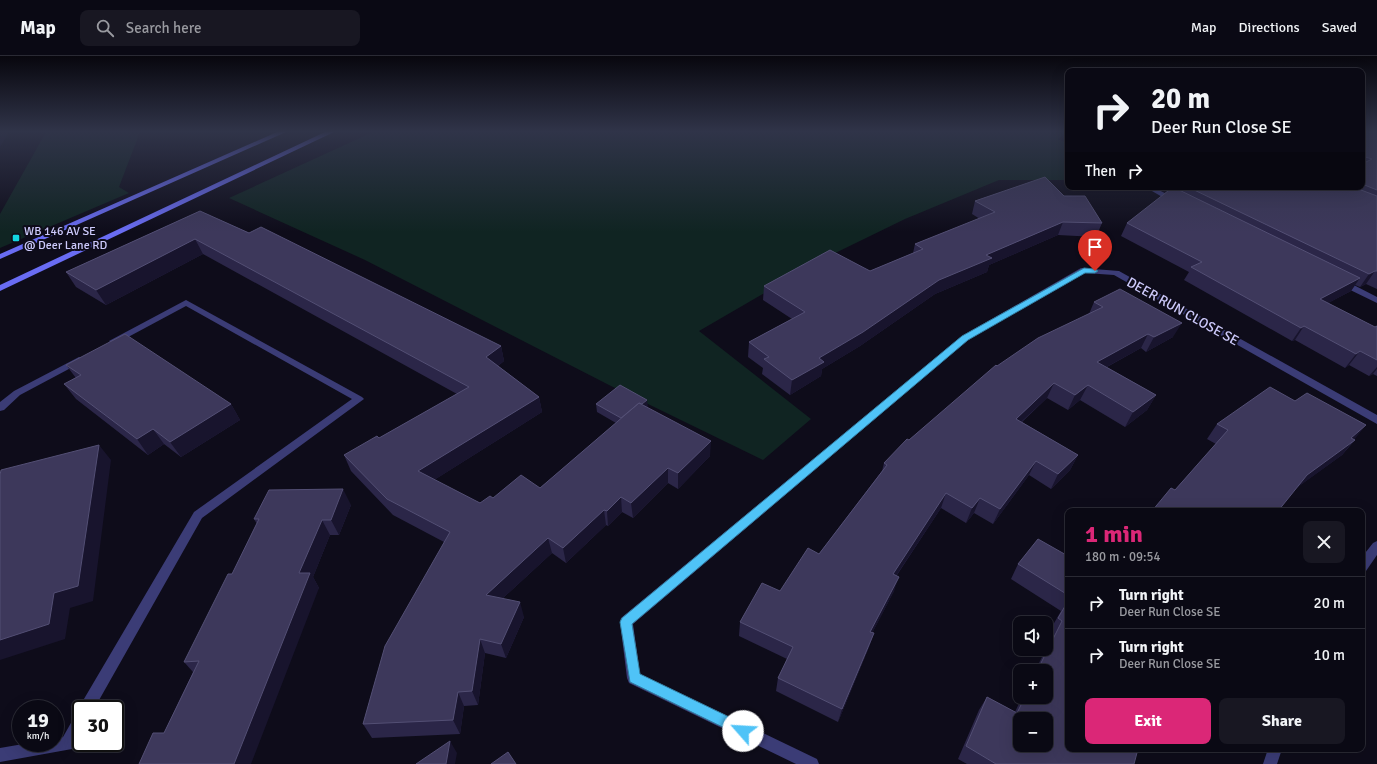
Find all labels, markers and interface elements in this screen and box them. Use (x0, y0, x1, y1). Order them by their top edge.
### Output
search box (80, 10, 360, 46)
text: Map (20, 16, 56, 40)
icon: search (94, 17, 116, 39)
text: Search here (126, 19, 201, 37)
text: Map (1191, 19, 1217, 36)
text: Directions (1239, 19, 1300, 36)
text: Saved (1322, 19, 1357, 36)
text: 20 m (1151, 82, 1210, 116)
icon: right (1085, 84, 1137, 136)
text: Deer Run Close SE (1151, 116, 1292, 138)
icon: right (1124, 160, 1146, 182)
text: Then (1085, 162, 1116, 180)
place label: WB 146 AV SE @ Deer Lane RD (24, 224, 107, 253)
pin (1078, 230, 1112, 271)
marker: WB 146 AV SE @ Deer Lane RD (11, 233, 21, 243)
icon: arrive (1084, 236, 1106, 258)
street label: DEER RUN CLOSE SE (1124, 274, 1242, 349)
text: 1 min (1085, 519, 1143, 549)
button: close (1303, 521, 1345, 563)
text: 180 m · 09:54 (1085, 549, 1161, 565)
text: Turn right (1119, 586, 1184, 604)
icon: right (1085, 592, 1107, 614)
text: 20 m (1314, 594, 1345, 612)
text: Deer Run Close SE (1119, 604, 1221, 620)
map controls (1013, 616, 1053, 752)
button: sound (1013, 616, 1053, 656)
text: Turn right (1119, 638, 1184, 656)
icon: right (1085, 644, 1107, 666)
text: 10 m (1314, 646, 1345, 664)
text: Deer Run Close SE (1119, 656, 1221, 672)
button: + (1013, 664, 1053, 704)
button: Exit (1085, 698, 1211, 744)
button: Share (1219, 698, 1345, 744)
speed limit sign: 30 (72, 700, 124, 752)
text: 19 (27, 708, 49, 733)
position arrow (722, 710, 764, 752)
button: − (1013, 712, 1053, 752)
text: km/h (27, 730, 49, 742)

